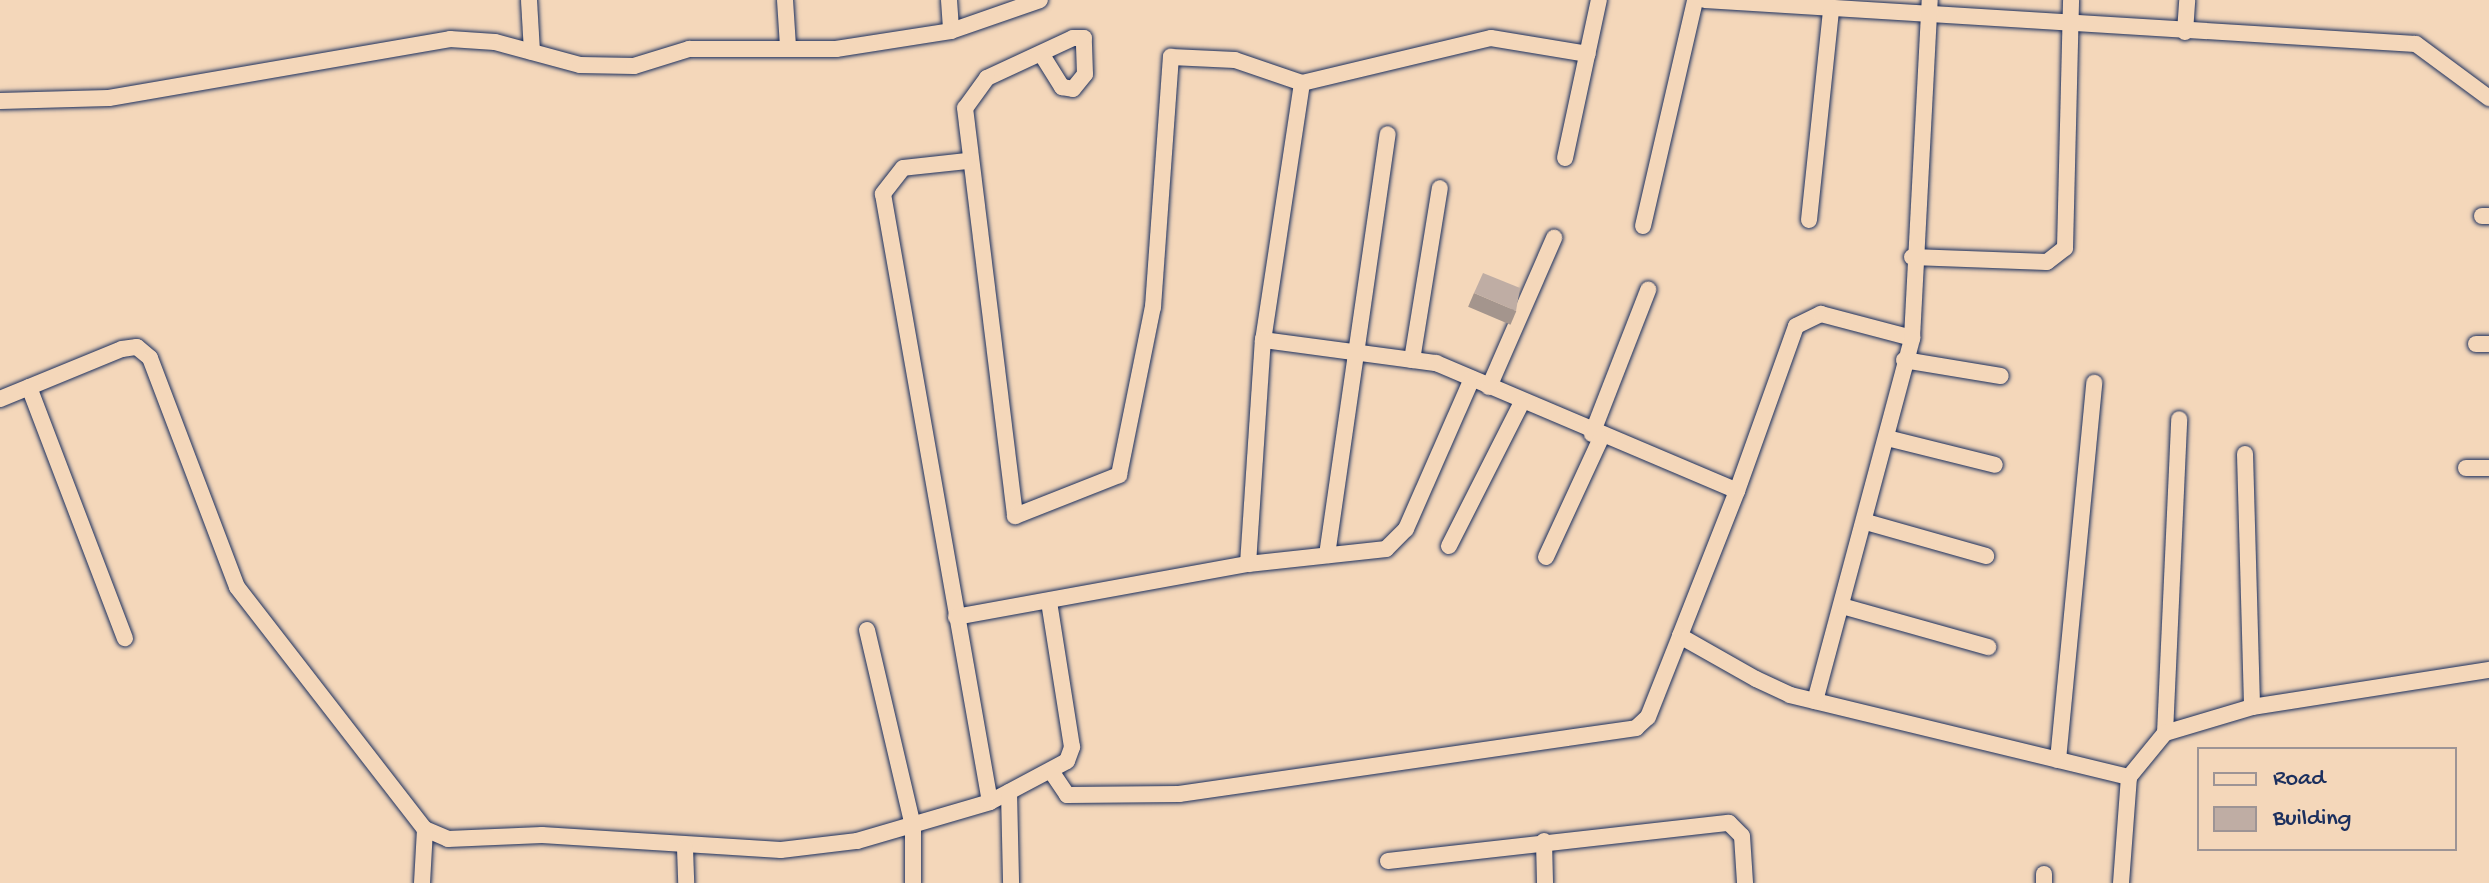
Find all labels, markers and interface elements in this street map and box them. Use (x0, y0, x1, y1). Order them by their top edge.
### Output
legend (2197, 747, 2457, 851)
text: Road (2273, 765, 2325, 794)
text: Building (2273, 805, 2351, 834)

